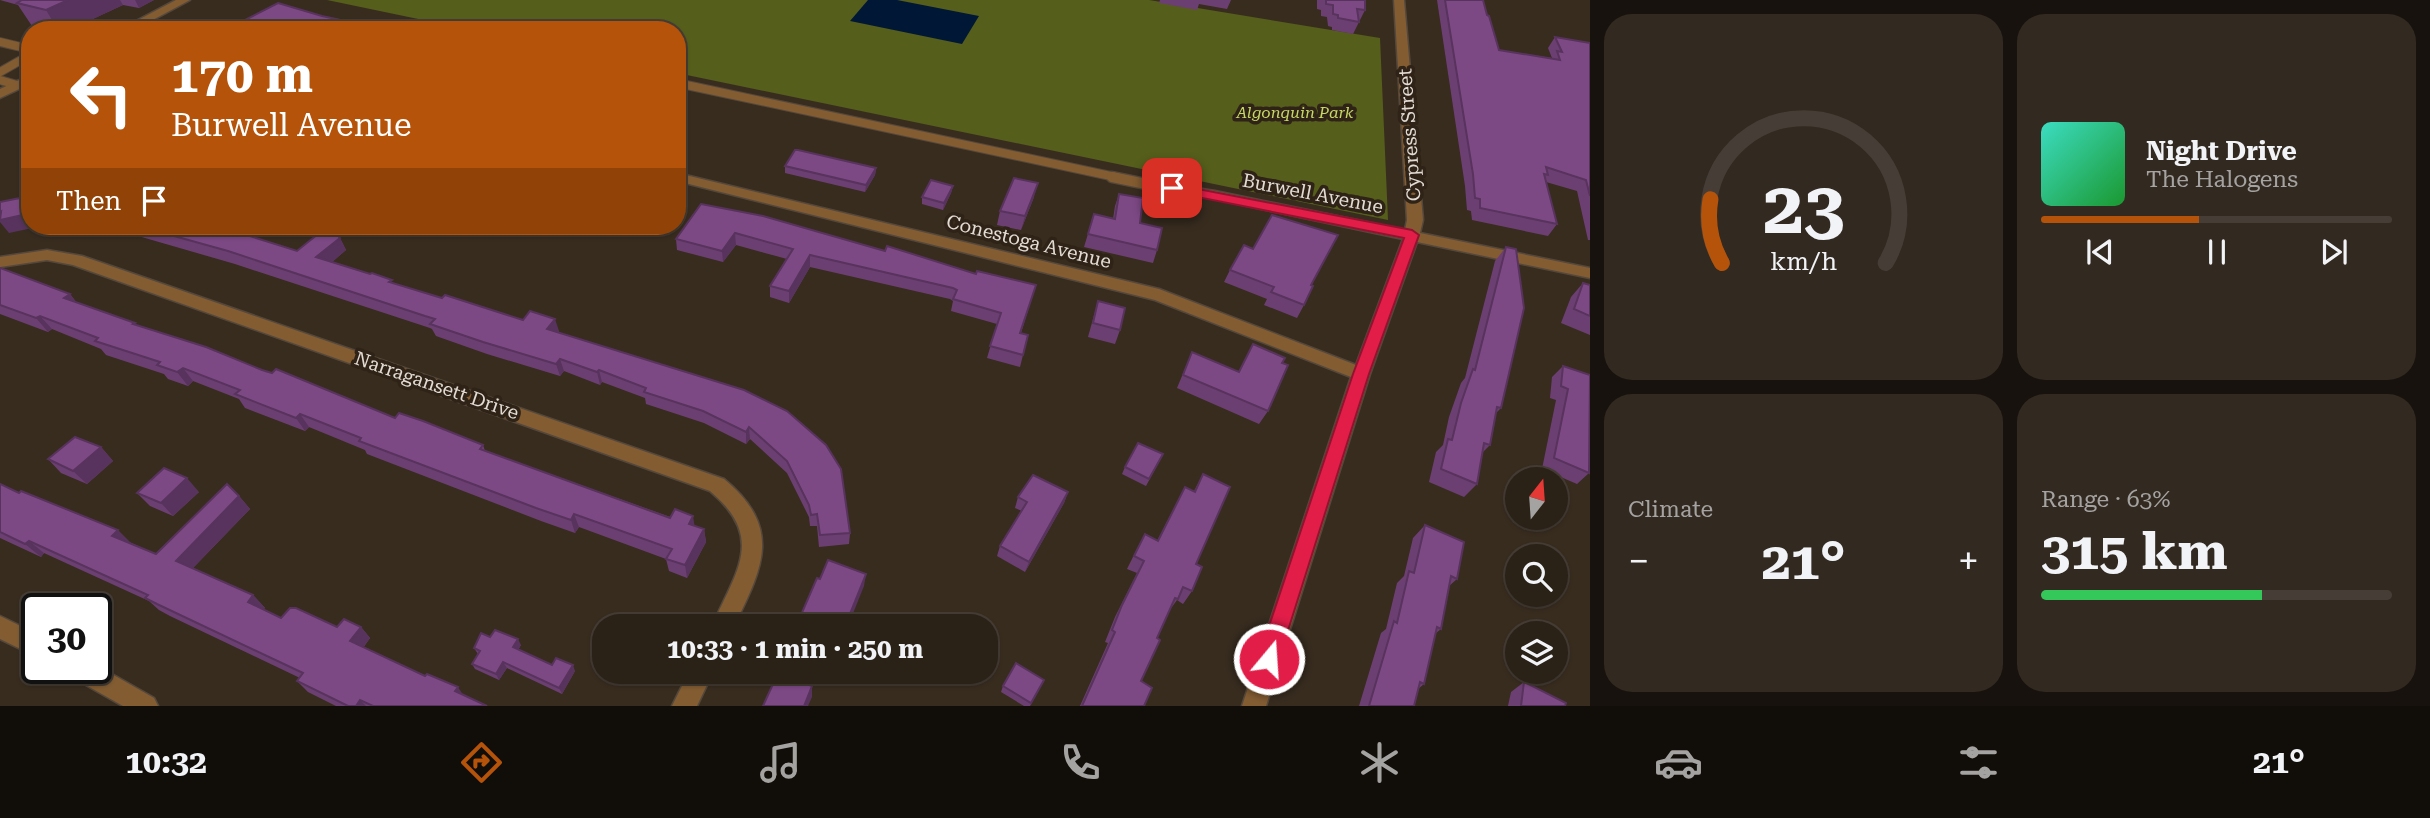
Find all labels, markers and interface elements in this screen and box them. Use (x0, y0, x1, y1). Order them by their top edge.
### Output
text: 170 m (171, 47, 313, 104)
icon: left (56, 49, 147, 140)
street label: Cypress Street (1393, 68, 1426, 202)
park label: Algonquin Park (1235, 103, 1354, 122)
text: Burwell Avenue (171, 106, 412, 144)
text: Night Drive (2146, 136, 2297, 166)
pin (1142, 158, 1202, 218)
text: 23 (1763, 166, 1844, 251)
text: The Halogens (2146, 166, 2298, 193)
icon: arrive (1153, 169, 1191, 207)
street label: Burwell Avenue (1241, 169, 1385, 218)
icon: arrive (135, 182, 173, 220)
text: Then (56, 186, 121, 216)
street label: Conestoga Avenue (944, 210, 1114, 273)
icon: previous (2081, 233, 2119, 271)
icon: pause (2198, 233, 2236, 271)
icon: next (2315, 233, 2353, 271)
text: km/h (1770, 247, 1837, 276)
street label: Narragansett Drive (352, 347, 522, 424)
north arrow (1505, 467, 1568, 530)
map controls (1505, 467, 1568, 684)
text: Range · 63% (2041, 486, 2170, 513)
text: Climate (1628, 496, 1713, 523)
text: 315 km (2041, 521, 2228, 582)
text: 21° (1761, 531, 1846, 592)
text: − (1628, 539, 1649, 583)
text: + (1958, 539, 1979, 583)
button: search (1505, 544, 1568, 607)
speed limit sign: 30 (21, 593, 112, 684)
button: layers (1505, 621, 1568, 684)
position arrow (1232, 622, 1306, 696)
text: 10:33 · 1 min · 250 m (667, 634, 923, 664)
icon: directions (457, 738, 506, 787)
icon: music (756, 738, 805, 787)
icon: phone (1056, 738, 1105, 787)
icon: climate (1355, 738, 1404, 787)
icon: car (1654, 738, 1703, 787)
icon: filters (1954, 738, 2003, 787)
text: 10:32 (125, 743, 207, 781)
text: 21° (2253, 743, 2305, 781)

